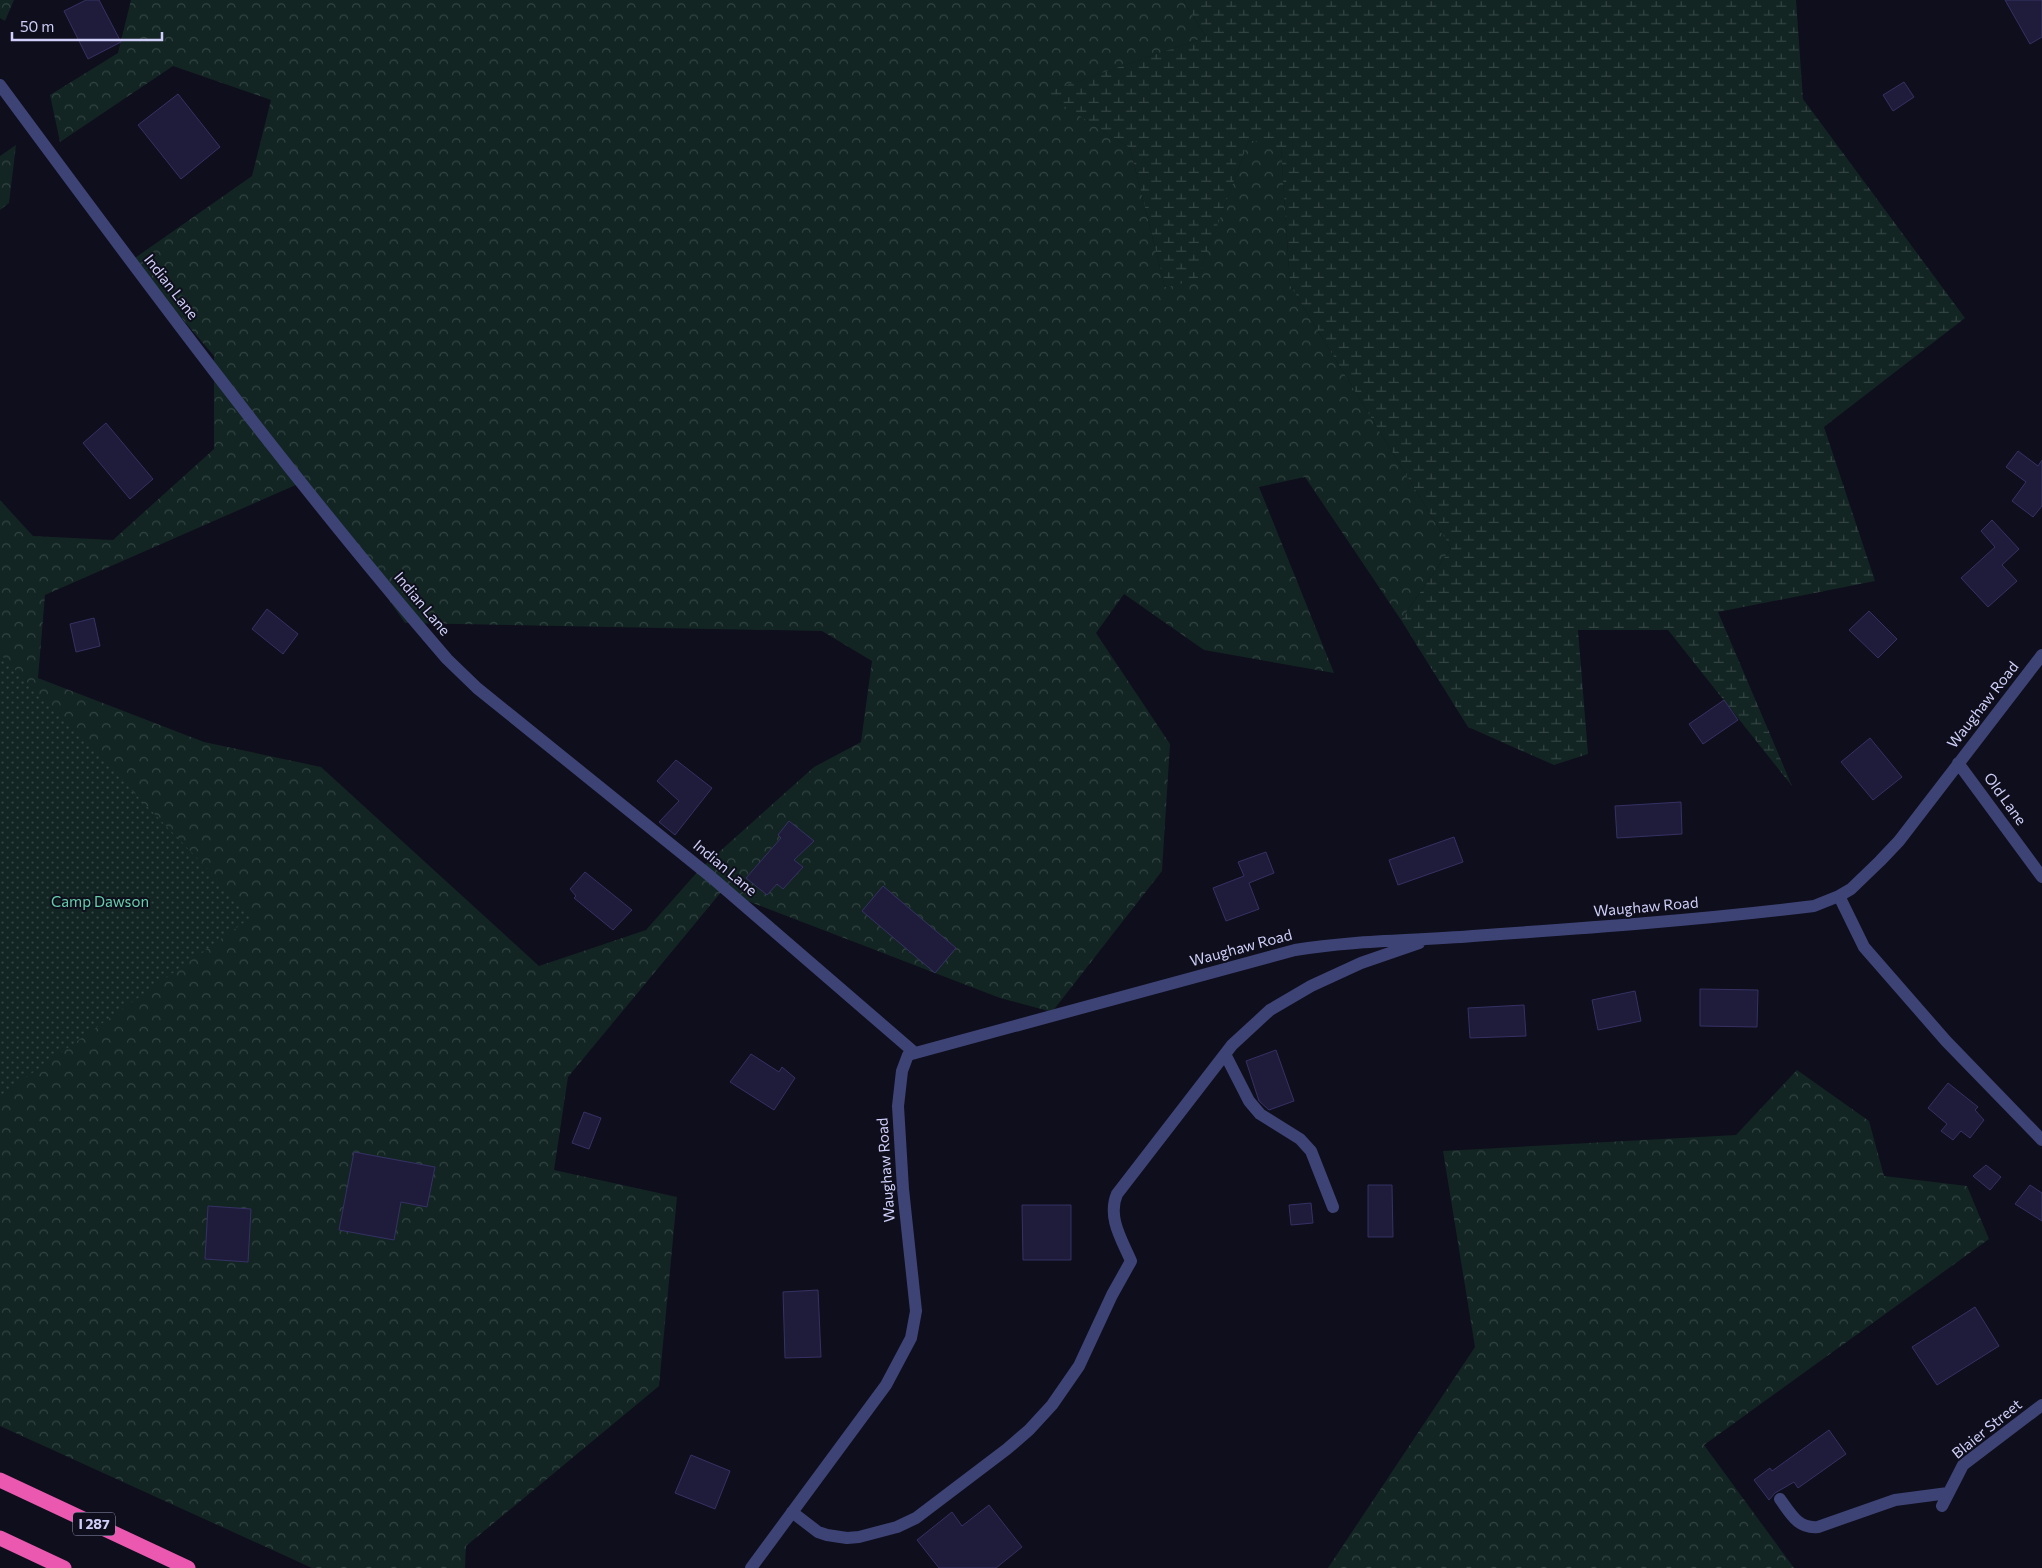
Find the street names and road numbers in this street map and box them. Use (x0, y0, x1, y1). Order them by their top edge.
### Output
street label: Indian Lane (141, 250, 203, 323)
street label: Indian Lane (391, 568, 455, 639)
street label: Waughaw Road (1943, 657, 2022, 751)
street label: Old Lane (1981, 769, 2031, 828)
street label: Indian Lane (690, 835, 761, 899)
street label: Waughaw Road (1593, 892, 1699, 920)
street label: Waughaw Road (1188, 925, 1294, 969)
street label: Waughaw Road (872, 1117, 898, 1223)
street label: Blaier Street (1948, 1395, 2025, 1462)
road number: I 287 (73, 1512, 115, 1536)

